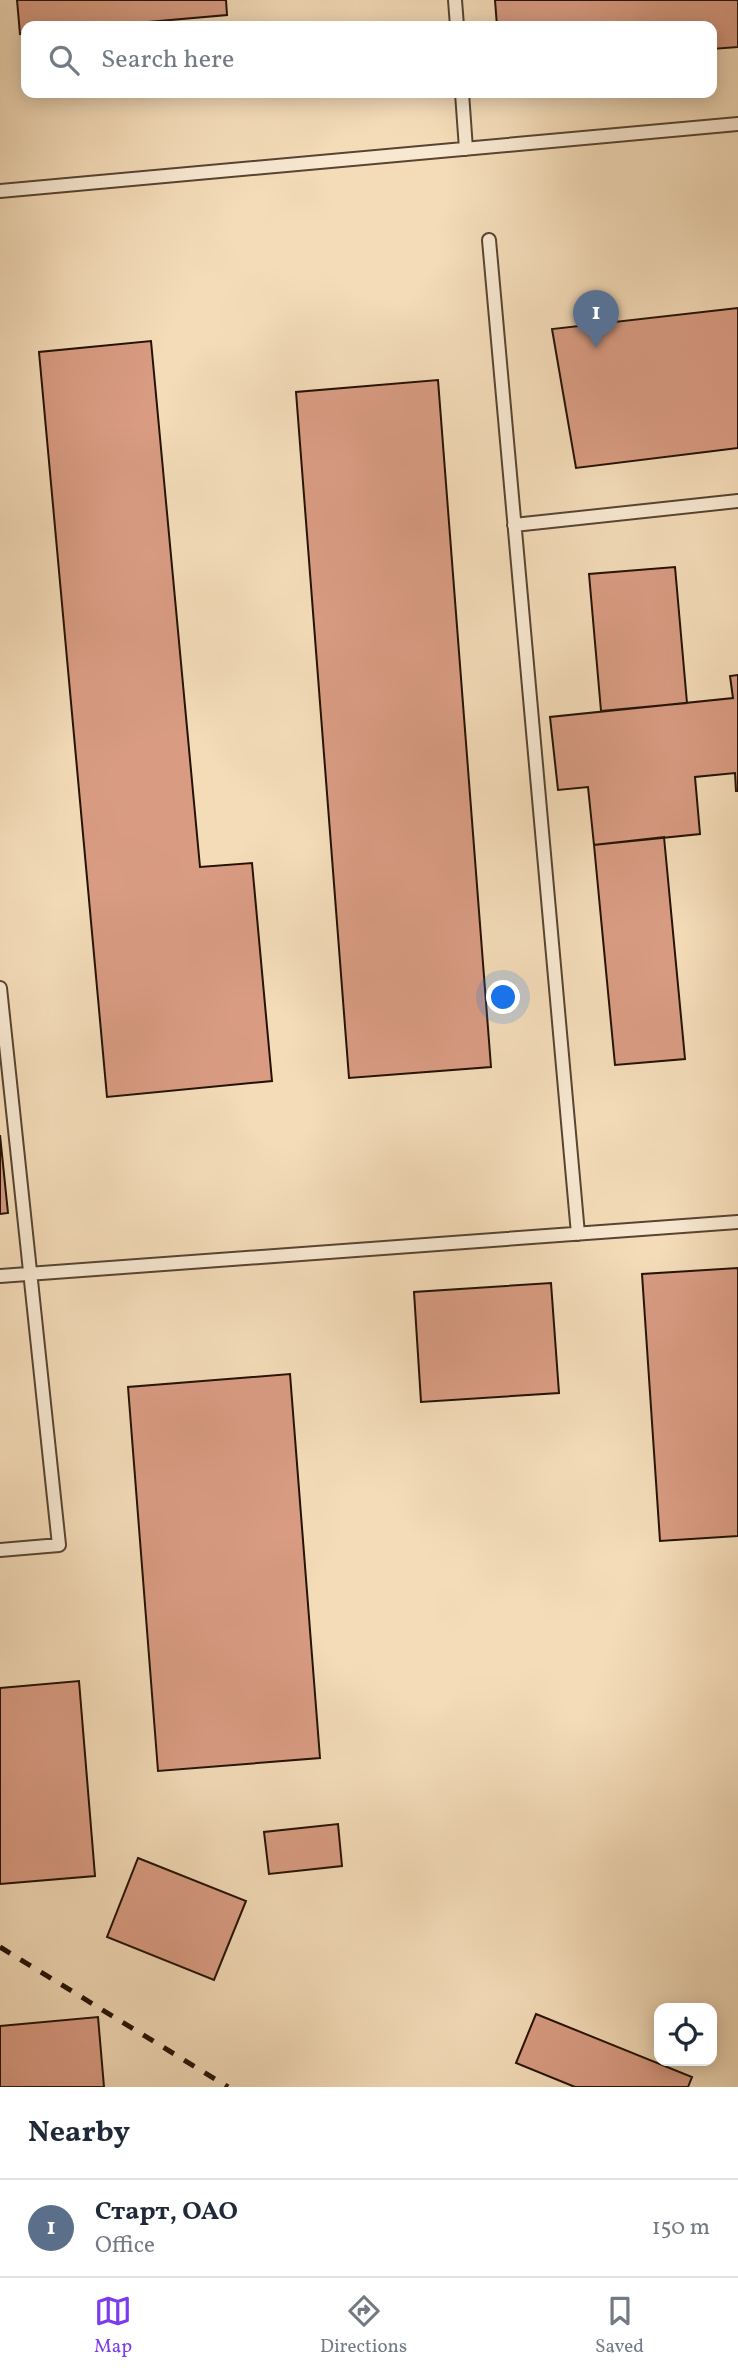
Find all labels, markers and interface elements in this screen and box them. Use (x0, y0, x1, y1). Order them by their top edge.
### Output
search box (21, 21, 717, 98)
icon: search (45, 41, 83, 79)
text: Search here (101, 42, 234, 78)
pin: 1 (573, 290, 619, 348)
your location (486, 980, 520, 1014)
map controls (654, 2003, 717, 2066)
button: locate (654, 2003, 717, 2066)
text: Nearby (28, 2112, 130, 2154)
text: Старт, ОАО (95, 2194, 238, 2230)
text: 1 (46, 2212, 56, 2244)
text: 150 m (652, 2212, 710, 2244)
text: Office (95, 2230, 155, 2262)
tab: Map (94, 2292, 132, 2360)
tab: Directions (320, 2292, 407, 2360)
tab: Saved (595, 2292, 644, 2360)

